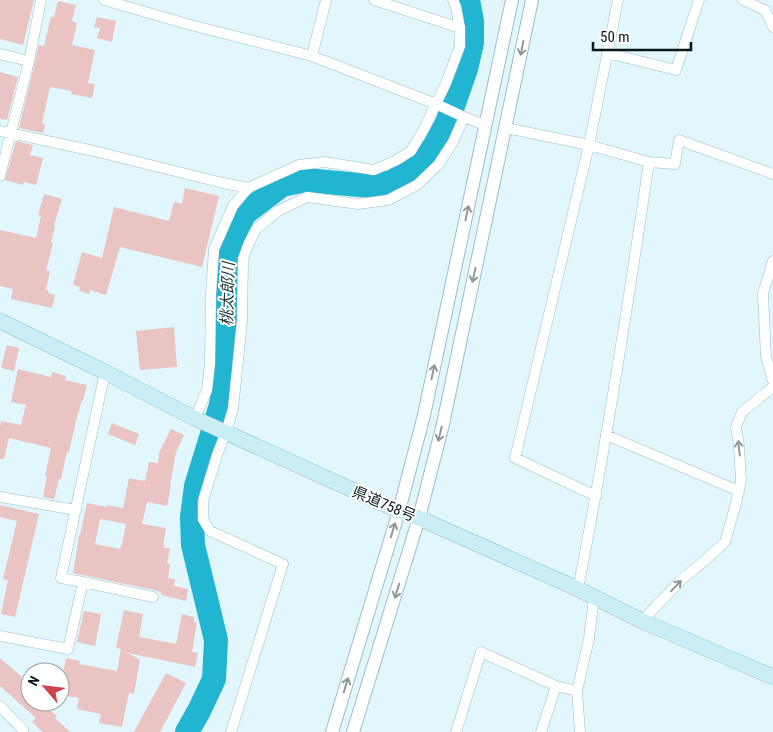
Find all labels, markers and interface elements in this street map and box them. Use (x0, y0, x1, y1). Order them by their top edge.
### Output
scale bar (593, 20, 690, 52)
text: 50 m (600, 28, 630, 46)
one-way arrow (517, 39, 526, 55)
one-way arrow (462, 206, 472, 222)
water label: 桃太郎川 (217, 260, 238, 326)
one-way arrow (469, 267, 478, 283)
one-way arrow (428, 365, 438, 381)
one-way arrow (435, 426, 444, 442)
one-way arrow (734, 440, 744, 456)
street label: 県道758号 (350, 483, 418, 525)
one-way arrow (389, 522, 399, 538)
one-way arrow (670, 579, 682, 592)
one-way arrow (392, 582, 401, 598)
north arrow (20, 662, 70, 712)
text: N (24, 673, 43, 688)
one-way arrow (342, 678, 351, 694)

